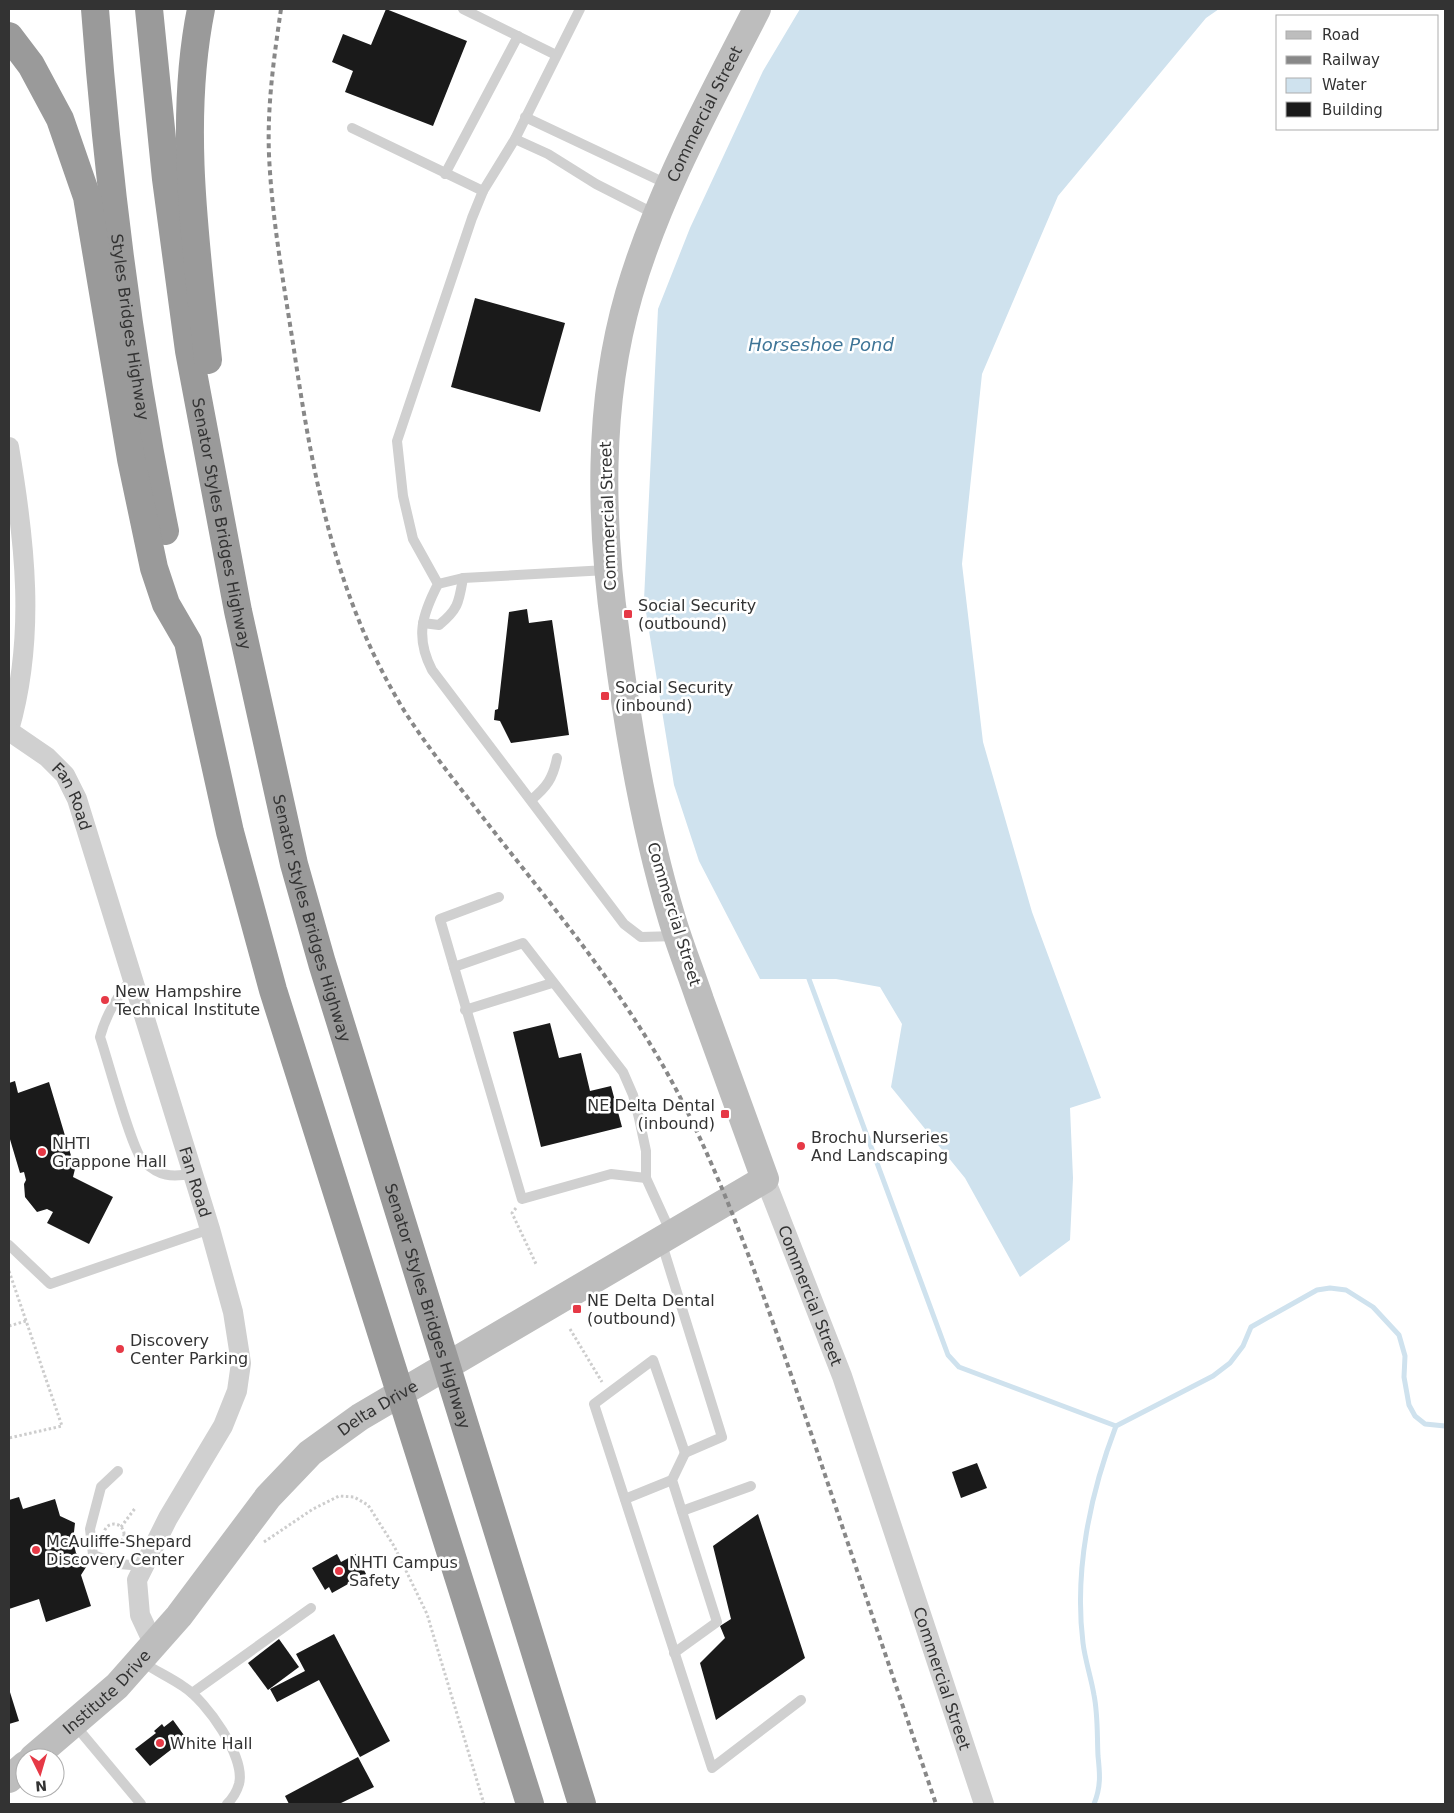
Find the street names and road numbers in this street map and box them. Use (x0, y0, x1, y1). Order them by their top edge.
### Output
street label: Commercial Street (663, 43, 746, 185)
street label: Styles Bridges Highway (108, 233, 154, 422)
street label: Senator Styles Bridges Highway (188, 396, 256, 651)
street label: Commercial Street (596, 441, 620, 591)
street label: Fan Road (48, 758, 96, 833)
street label: Senator Styles Bridges Highway (269, 792, 355, 1044)
street label: Commercial Street (643, 840, 705, 988)
street label: Fan Road (176, 1144, 215, 1219)
street label: Senator Styles Bridges Highway (381, 1181, 475, 1431)
street label: Commercial Street (774, 1222, 847, 1368)
street label: Delta Drive (334, 1376, 421, 1440)
street label: Commercial Street (910, 1604, 975, 1752)
street label: Institute Drive (59, 1646, 154, 1738)

